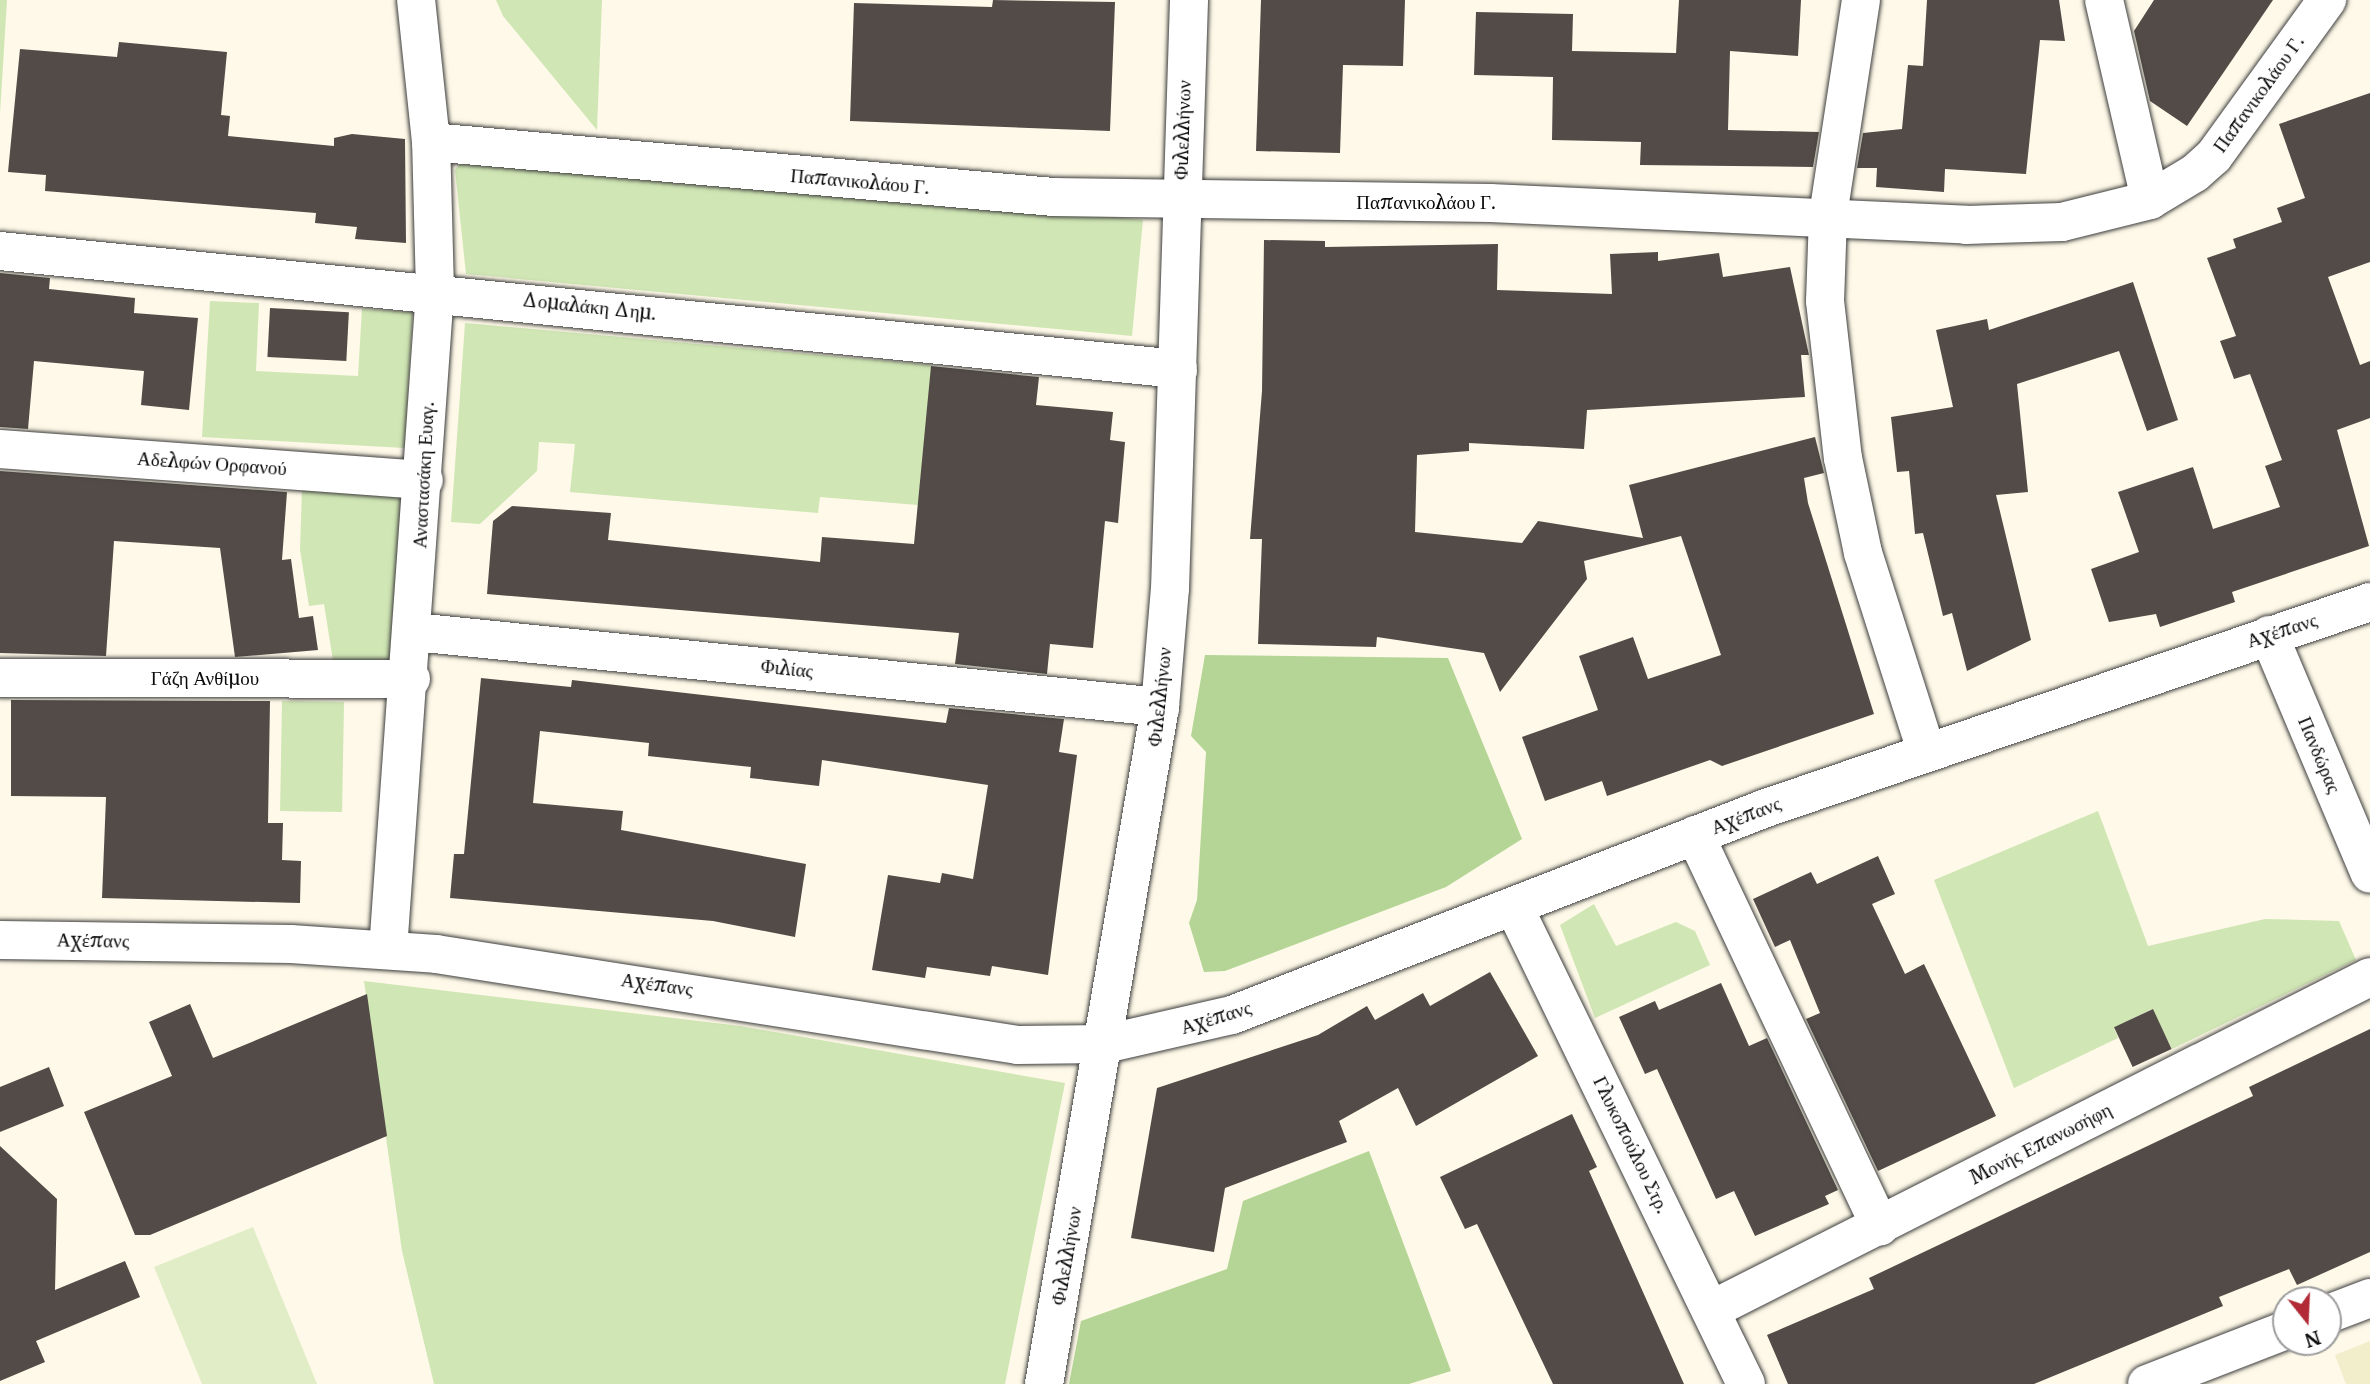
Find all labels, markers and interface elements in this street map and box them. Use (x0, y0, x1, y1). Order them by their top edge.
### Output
street label: Παπανικολάου Γ. (2209, 31, 2309, 157)
street label: Φιλελλήνων (1170, 80, 1196, 180)
street label: Παπανικολάου Γ. (789, 165, 931, 199)
street label: Παπανικολάου Γ. (1356, 192, 1496, 214)
street label: Δομαλάκη Δημ. (521, 289, 657, 325)
street label: Αναστασάκη Ευαγ. (409, 401, 439, 549)
street label: Αδελφών Ορφανού (136, 447, 288, 481)
street label: Αχέπανς (2244, 609, 2320, 653)
street label: Φιλελλήνων (1143, 646, 1177, 748)
street label: Φιλίας (760, 655, 814, 683)
street label: Γάζη Ανθίμου (151, 668, 259, 690)
street label: Πανδώρας (2293, 713, 2345, 797)
street label: Αχέπανς (1708, 792, 1784, 840)
street label: Αχέπανς (57, 929, 129, 953)
street label: Αχέπανς (620, 969, 694, 1001)
street label: Αχέπανς (1178, 997, 1254, 1039)
street label: Γλυκοπούλου Στρ. (1588, 1073, 1674, 1217)
street label: Μονής Επανωσήφη (1966, 1098, 2116, 1190)
street label: Φιλελλήνων (1047, 1205, 1087, 1307)
north arrow (2272, 1286, 2342, 1356)
text: N (2302, 1325, 2324, 1353)

